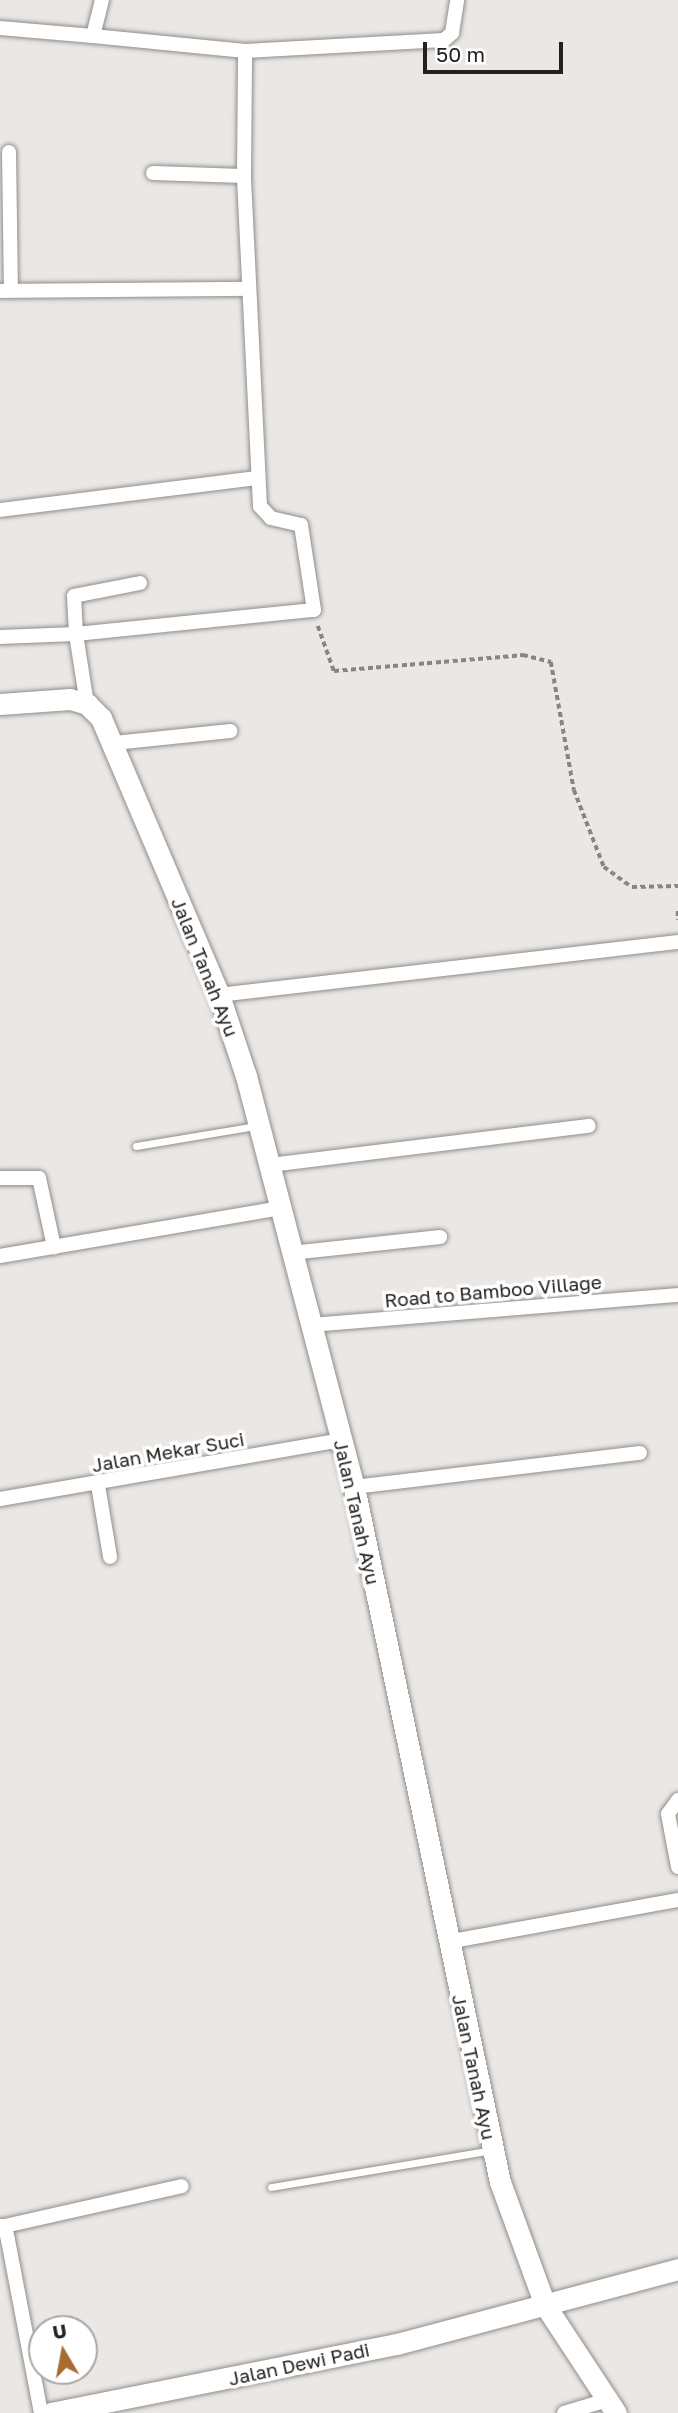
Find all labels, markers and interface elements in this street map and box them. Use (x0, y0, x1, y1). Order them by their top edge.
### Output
scale bar (426, 28, 566, 72)
text: 50 m (436, 41, 485, 67)
street label: Jalan Tanah Ayu (167, 894, 243, 1040)
street label: Road to Bamboo Village (383, 1270, 603, 1312)
street label: Jalan Mekar Suci (90, 1427, 246, 1477)
street label: Jalan Tanah Ayu (329, 1437, 385, 1587)
street label: Jalan Tanah Ayu (447, 1992, 501, 2142)
north arrow (28, 2315, 98, 2385)
text: U (51, 2318, 68, 2343)
street label: Jalan Dewi Padi (226, 2338, 372, 2390)

